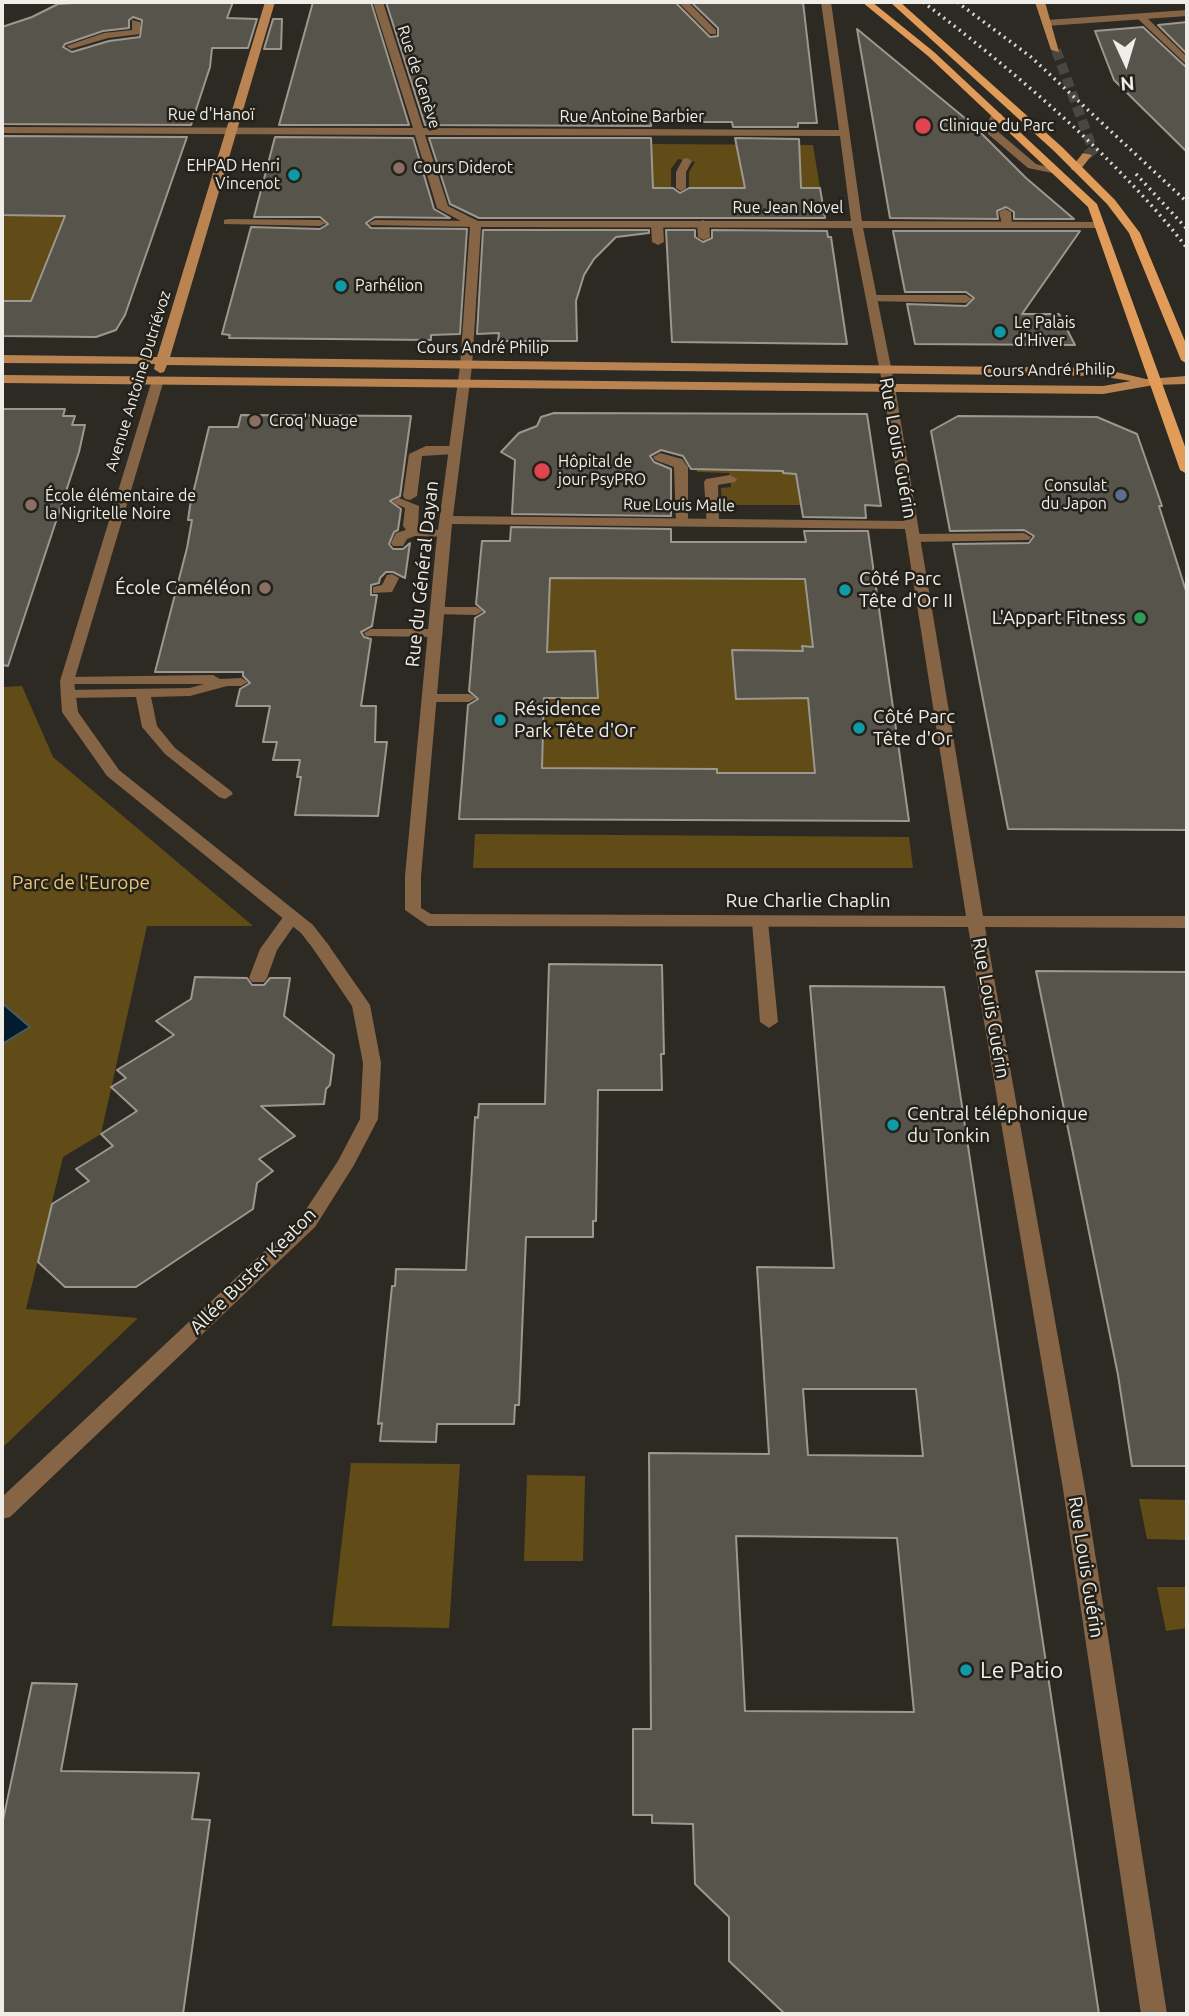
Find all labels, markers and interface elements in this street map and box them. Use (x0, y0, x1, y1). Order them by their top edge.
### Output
street label: Rue de Genève (393, 23, 445, 131)
north arrow (1091, 28, 1161, 98)
text: N (1120, 72, 1135, 95)
street label: Rue d'Hanoï (168, 105, 254, 125)
street label: Rue Antoine Barbier (560, 107, 704, 127)
marker: Clinique du Parc (913, 116, 933, 136)
place label: Clinique du Parc (939, 116, 1054, 136)
place label: EHPAD Henri Vincenot (187, 156, 280, 194)
place label: Cours Diderot (413, 158, 513, 178)
marker: Cours Diderot (391, 160, 407, 176)
marker: EHPAD Henri Vincenot (286, 167, 302, 183)
street label: Rue Jean Novel (733, 198, 843, 218)
place label: Parhélion (355, 276, 423, 296)
marker: Parhélion (333, 278, 349, 294)
street label: Avenue Antoine Dutriévoz (101, 288, 175, 474)
place label: Le Palais d'Hiver (1014, 313, 1076, 351)
marker: Le Palais d'Hiver (992, 324, 1008, 340)
street label: Cours André Philip (417, 338, 549, 358)
street label: Cours André Philip (983, 359, 1115, 381)
street label: Rue Louis Guérin (874, 376, 922, 520)
place label: Croq' Nuage (269, 411, 358, 431)
marker: Croq' Nuage (247, 413, 263, 429)
place label: Hôpital de jour PsyPRO (558, 452, 646, 490)
marker: Hôpital de jour PsyPRO (532, 461, 552, 481)
place label: Consulat du Japon (1041, 476, 1107, 514)
street label: Rue du Général Dayan (401, 480, 443, 668)
place label: École élémentaire de la Nigritelle Noire (45, 486, 196, 524)
marker: Consulat du Japon (1113, 487, 1129, 503)
street label: Rue Louis Malle (623, 494, 735, 516)
marker: École élémentaire de la Nigritelle Noire (23, 497, 39, 513)
place label: Côté Parc Tête d'Or II (859, 568, 953, 612)
place label: École Caméléon (115, 577, 251, 599)
marker: École Caméléon (257, 580, 273, 596)
marker: Côté Parc Tête d'Or II (837, 582, 853, 598)
place label: L'Appart Fitness (992, 607, 1126, 629)
marker: L'Appart Fitness (1132, 610, 1148, 626)
place label: Résidence Park Tête d'Or (514, 698, 636, 742)
place label: Côté Parc Tête d'Or (873, 706, 955, 750)
marker: Résidence Park Tête d'Or (492, 712, 508, 728)
marker: Côté Parc Tête d'Or (851, 720, 867, 736)
park label: Parc de l'Europe (12, 872, 150, 894)
street label: Rue Charlie Chaplin (725, 890, 891, 912)
street label: Rue Louis Guérin (967, 936, 1015, 1080)
place label: Central téléphonique du Tonkin (907, 1103, 1088, 1147)
marker: Central téléphonique du Tonkin (885, 1117, 901, 1133)
street label: Allée Buster Keaton (185, 1203, 321, 1339)
street label: Rue Louis Guérin (1064, 1495, 1108, 1639)
place label: Le Patio (980, 1656, 1063, 1684)
marker: Le Patio (958, 1662, 974, 1678)

